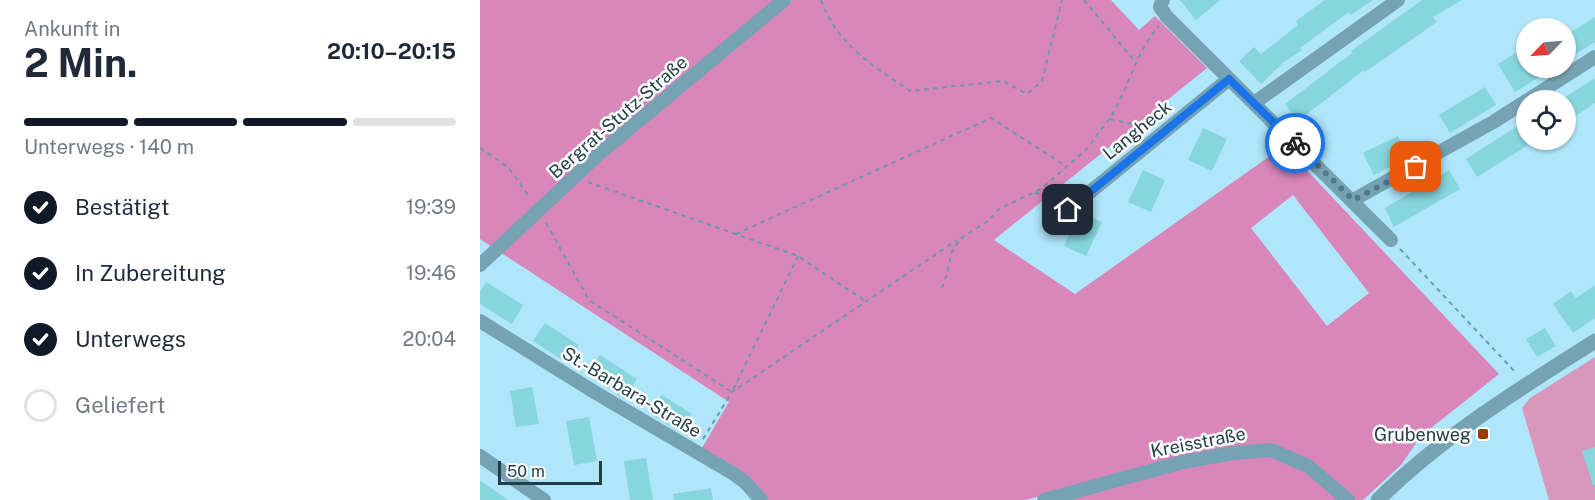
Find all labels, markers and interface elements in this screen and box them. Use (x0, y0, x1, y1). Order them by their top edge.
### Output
text: Ankunft in (24, 17, 120, 41)
north arrow (1516, 18, 1576, 78)
map controls (1516, 18, 1576, 150)
text: 20:10–20:15 (327, 38, 456, 64)
text: 2 Min. (24, 40, 138, 86)
street label: Bergrat-Stutz-Straße (545, 51, 691, 183)
button: locate (1516, 90, 1576, 150)
street label: Langheck (1099, 96, 1175, 164)
courier (1265, 113, 1325, 173)
icon: bike (1279, 127, 1312, 160)
text: Unterwegs · 140 m (24, 135, 194, 159)
pin (1390, 141, 1441, 192)
icon: bag (1399, 150, 1432, 183)
pin (1042, 184, 1093, 235)
icon: check (24, 191, 57, 224)
icon: home (1051, 193, 1084, 226)
text: Bestätigt (75, 194, 170, 220)
text: 19:39 (406, 195, 456, 219)
icon: check (24, 257, 57, 290)
text: In Zubereitung (75, 260, 226, 286)
text: 19:46 (406, 261, 456, 285)
icon: check (24, 323, 57, 356)
text: Unterwegs (75, 326, 186, 352)
text: 20:04 (403, 327, 456, 351)
street label: St.-Barbara-Straße (559, 342, 705, 442)
text: Geliefert (75, 392, 165, 418)
street label: Kreisstraße (1149, 423, 1247, 461)
place label: Grubenweg (1374, 424, 1471, 445)
marker: Grubenweg (1476, 427, 1490, 441)
scale bar (498, 458, 602, 486)
text: 50 m (507, 462, 545, 481)

